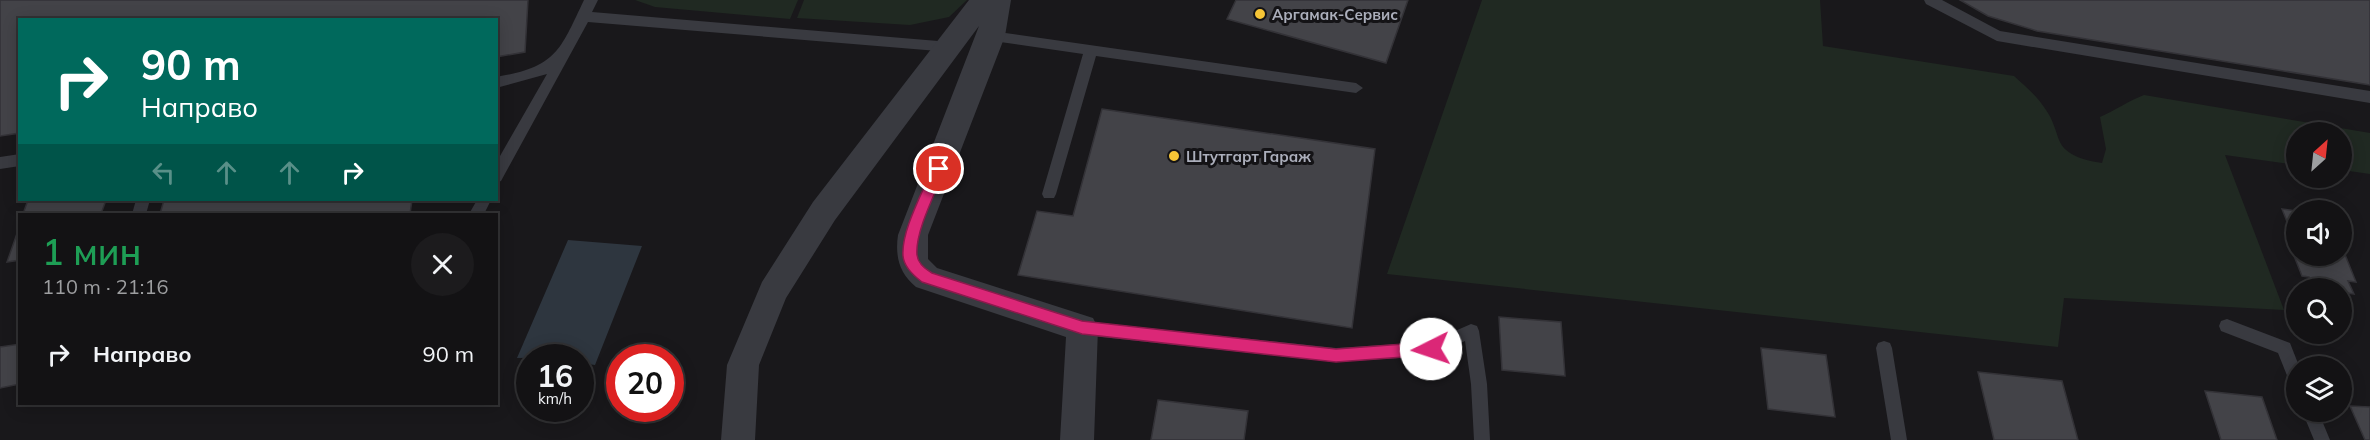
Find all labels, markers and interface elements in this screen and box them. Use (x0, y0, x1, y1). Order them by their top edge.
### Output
place label: Аргамак-Сервис (1272, 5, 1398, 24)
marker: Аргамак-Сервис (1253, 7, 1267, 21)
text: 90 m (141, 38, 241, 91)
icon: right (42, 42, 120, 120)
text: Направо (141, 90, 258, 124)
north arrow (2286, 122, 2352, 188)
map controls (2286, 122, 2352, 422)
pin (913, 143, 964, 194)
place label: Штутгарт Гараж (1186, 147, 1311, 166)
marker: Штутгарт Гараж (1167, 149, 1181, 163)
icon: arrive (922, 152, 955, 185)
icon: left (147, 156, 180, 189)
icon: ahead (210, 156, 243, 189)
icon: ahead (273, 156, 306, 189)
icon: right (336, 156, 369, 189)
button: sound (2286, 200, 2352, 266)
text: 1 мин (42, 229, 141, 274)
button: close (411, 233, 474, 296)
text: 110 m · 21:16 (42, 274, 168, 299)
button: search (2286, 278, 2352, 344)
position arrow (1399, 317, 1463, 381)
icon: right (42, 338, 75, 371)
text: Направо (93, 340, 191, 368)
text: 90 m (423, 340, 474, 368)
speed limit sign: 20 (606, 344, 684, 422)
button: layers (2286, 356, 2352, 422)
text: 16 (537, 357, 573, 395)
text: km/h (538, 389, 572, 408)

